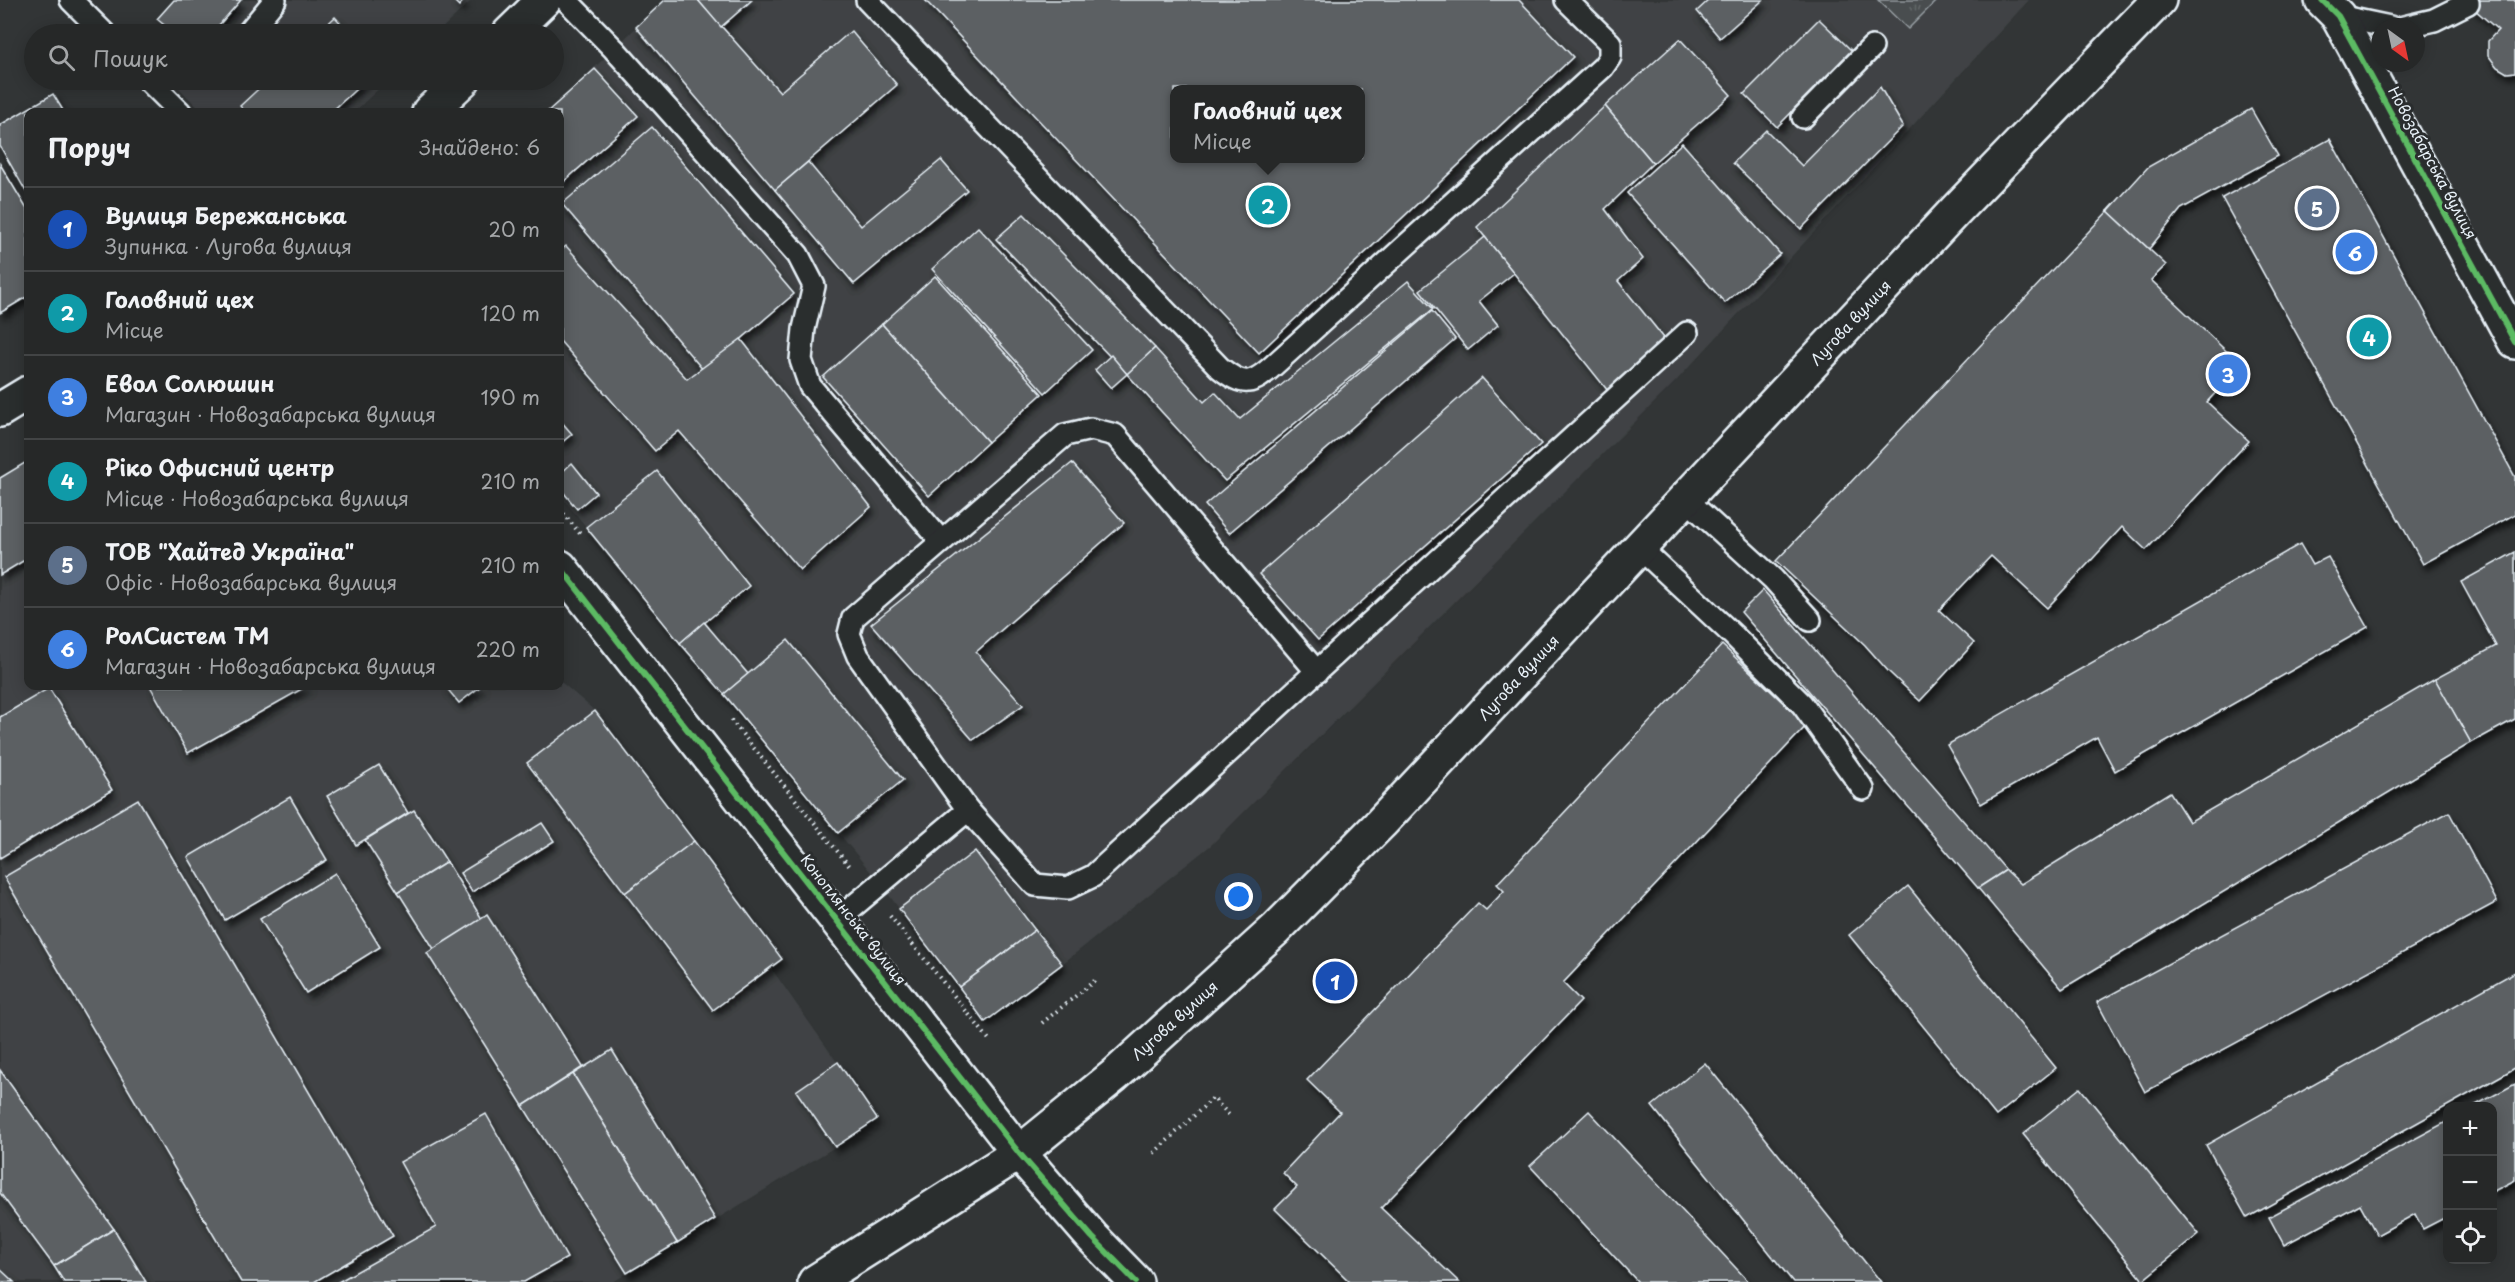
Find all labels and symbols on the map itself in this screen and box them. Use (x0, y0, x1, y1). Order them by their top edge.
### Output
north arrow (2371, 18, 2425, 72)
street label: Новозабарська вулиця (2383, 82, 2483, 243)
pin: 2 (1248, 182, 1288, 228)
pin: 5 (2298, 186, 2336, 230)
pin: 6 (2336, 230, 2374, 274)
street label: Лугова вулиця (1804, 274, 1896, 370)
pin: 4 (2350, 314, 2388, 360)
pin: 3 (2208, 352, 2248, 397)
street label: Лугова вулиця (1472, 629, 1564, 725)
street label: Коноплянська вулиця (796, 849, 913, 989)
your location (1224, 882, 1253, 911)
pin: 1 (1316, 958, 1354, 1004)
street label: Лугова вулиця (1126, 975, 1222, 1065)

